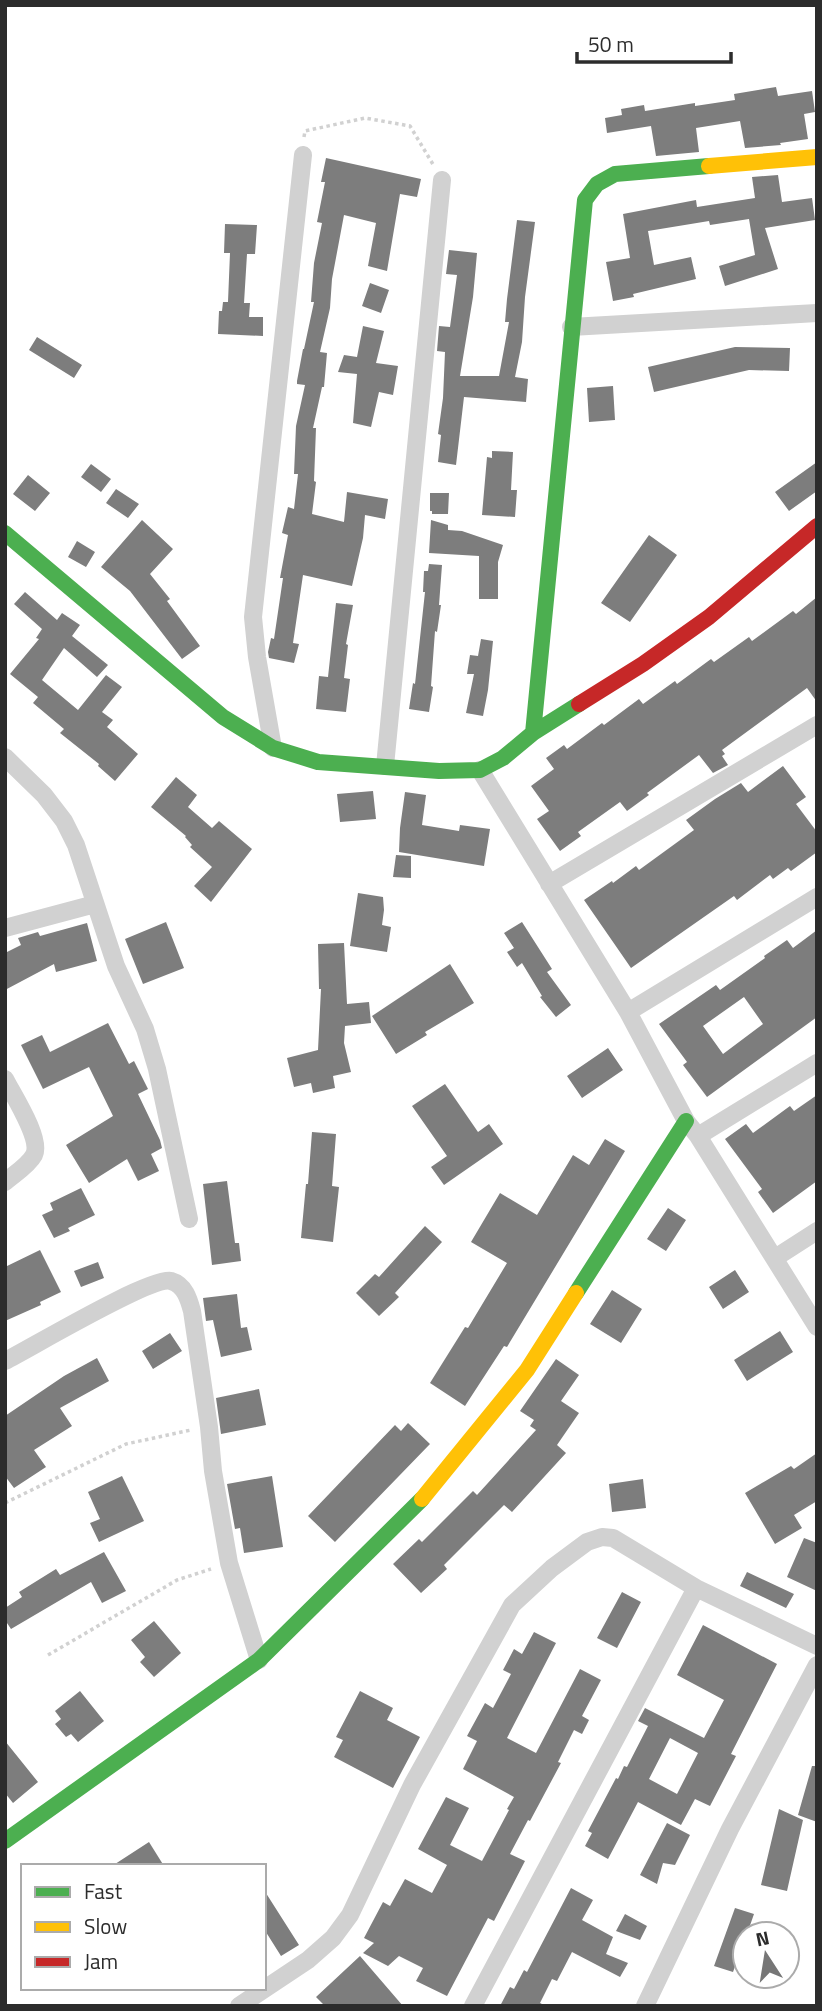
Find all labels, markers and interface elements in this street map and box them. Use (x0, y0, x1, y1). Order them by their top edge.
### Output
scale bar (577, 21, 731, 65)
text: 50 m (588, 28, 634, 60)
legend (21, 1864, 266, 1990)
text: Fast (84, 1875, 123, 1907)
text: Slow (84, 1910, 127, 1942)
north arrow (731, 1920, 801, 1990)
text: N (753, 1922, 772, 1953)
text: Jam (84, 1945, 118, 1977)

